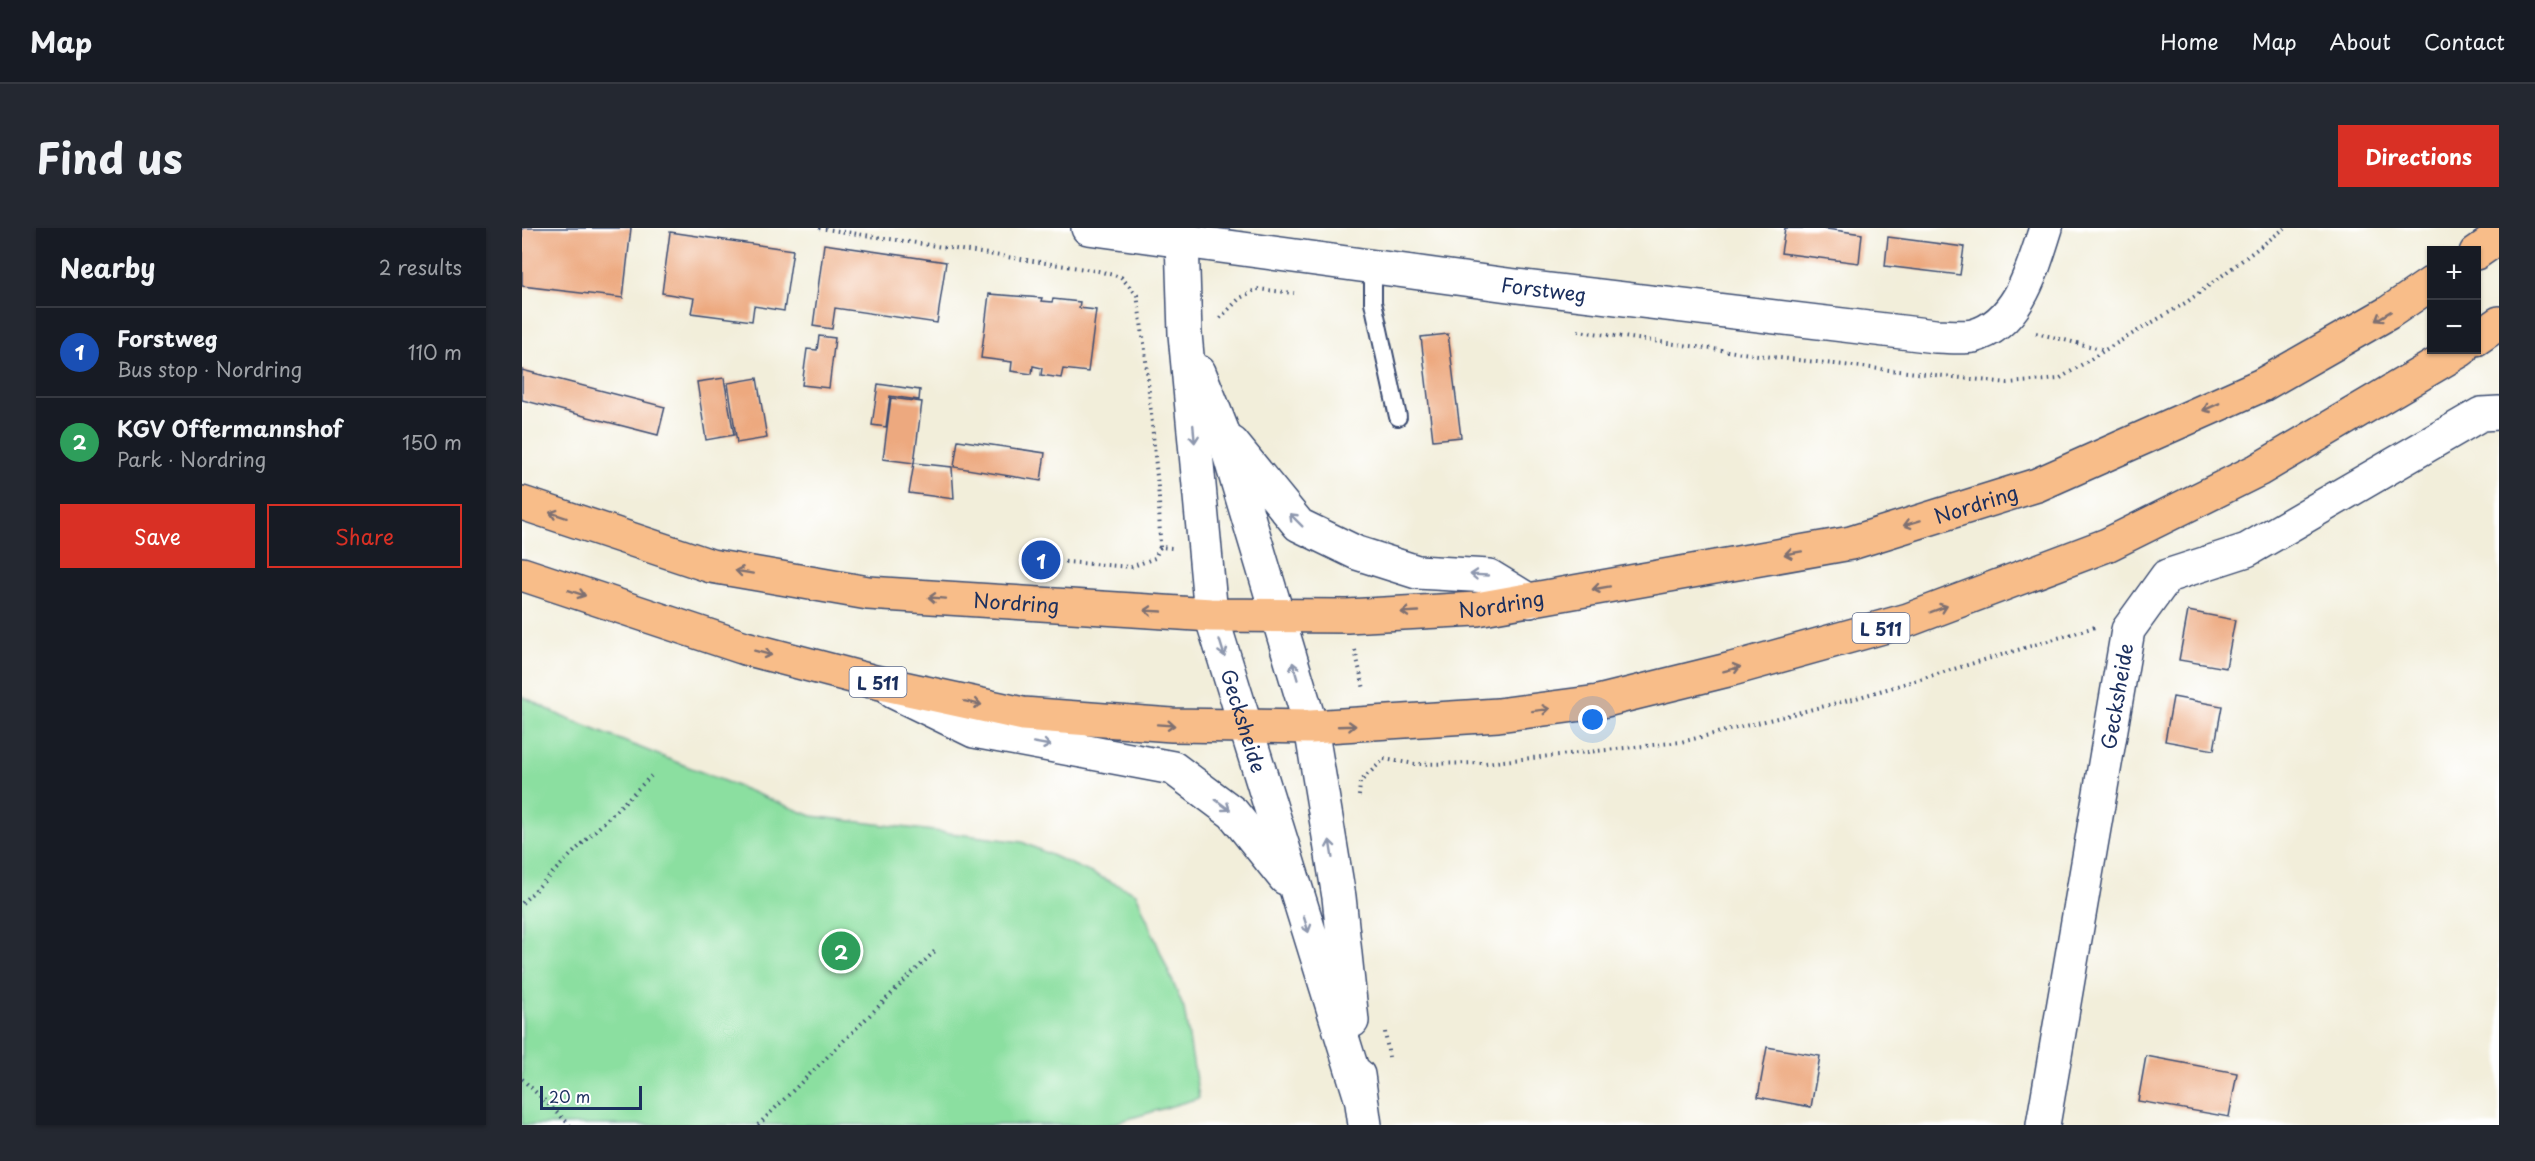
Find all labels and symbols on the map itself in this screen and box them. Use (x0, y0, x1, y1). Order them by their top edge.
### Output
street label: Forstweg (1499, 269, 1588, 309)
one-way arrow (2375, 310, 2392, 322)
one-way arrow (2202, 403, 2220, 414)
one-way arrow (1189, 424, 1200, 444)
street label: Nordring (1930, 477, 2022, 531)
one-way arrow (549, 509, 568, 520)
one-way arrow (1289, 513, 1304, 528)
one-way arrow (1903, 519, 1922, 530)
pin: 1 (1022, 538, 1060, 582)
one-way arrow (1784, 548, 1804, 559)
one-way arrow (735, 566, 755, 577)
one-way arrow (1469, 570, 1489, 581)
street label: Nordring (1458, 582, 1546, 625)
one-way arrow (1592, 583, 1612, 594)
street label: Nordring (972, 585, 1060, 620)
one-way arrow (567, 588, 586, 599)
one-way arrow (928, 592, 948, 603)
one-way arrow (1929, 602, 1948, 613)
one-way arrow (1143, 606, 1163, 617)
one-way arrow (1400, 607, 1420, 618)
road number: L 511 (1852, 613, 1910, 643)
one-way arrow (1217, 638, 1228, 657)
street label: Gecksheide (2093, 641, 2140, 752)
one-way arrow (753, 647, 772, 659)
one-way arrow (1289, 662, 1300, 681)
one-way arrow (1722, 663, 1741, 675)
street label: Gecksheide (1214, 665, 1274, 776)
road number: L 511 (850, 667, 907, 697)
one-way arrow (963, 698, 982, 709)
one-way arrow (1531, 704, 1551, 715)
your location (1578, 705, 1607, 734)
one-way arrow (1156, 719, 1176, 730)
one-way arrow (1336, 721, 1356, 732)
one-way arrow (1032, 739, 1052, 750)
one-way arrow (1215, 799, 1231, 811)
one-way arrow (1325, 840, 1336, 860)
one-way arrow (1301, 914, 1312, 933)
pin: 2 (822, 928, 860, 974)
scale bar (540, 1083, 642, 1110)

